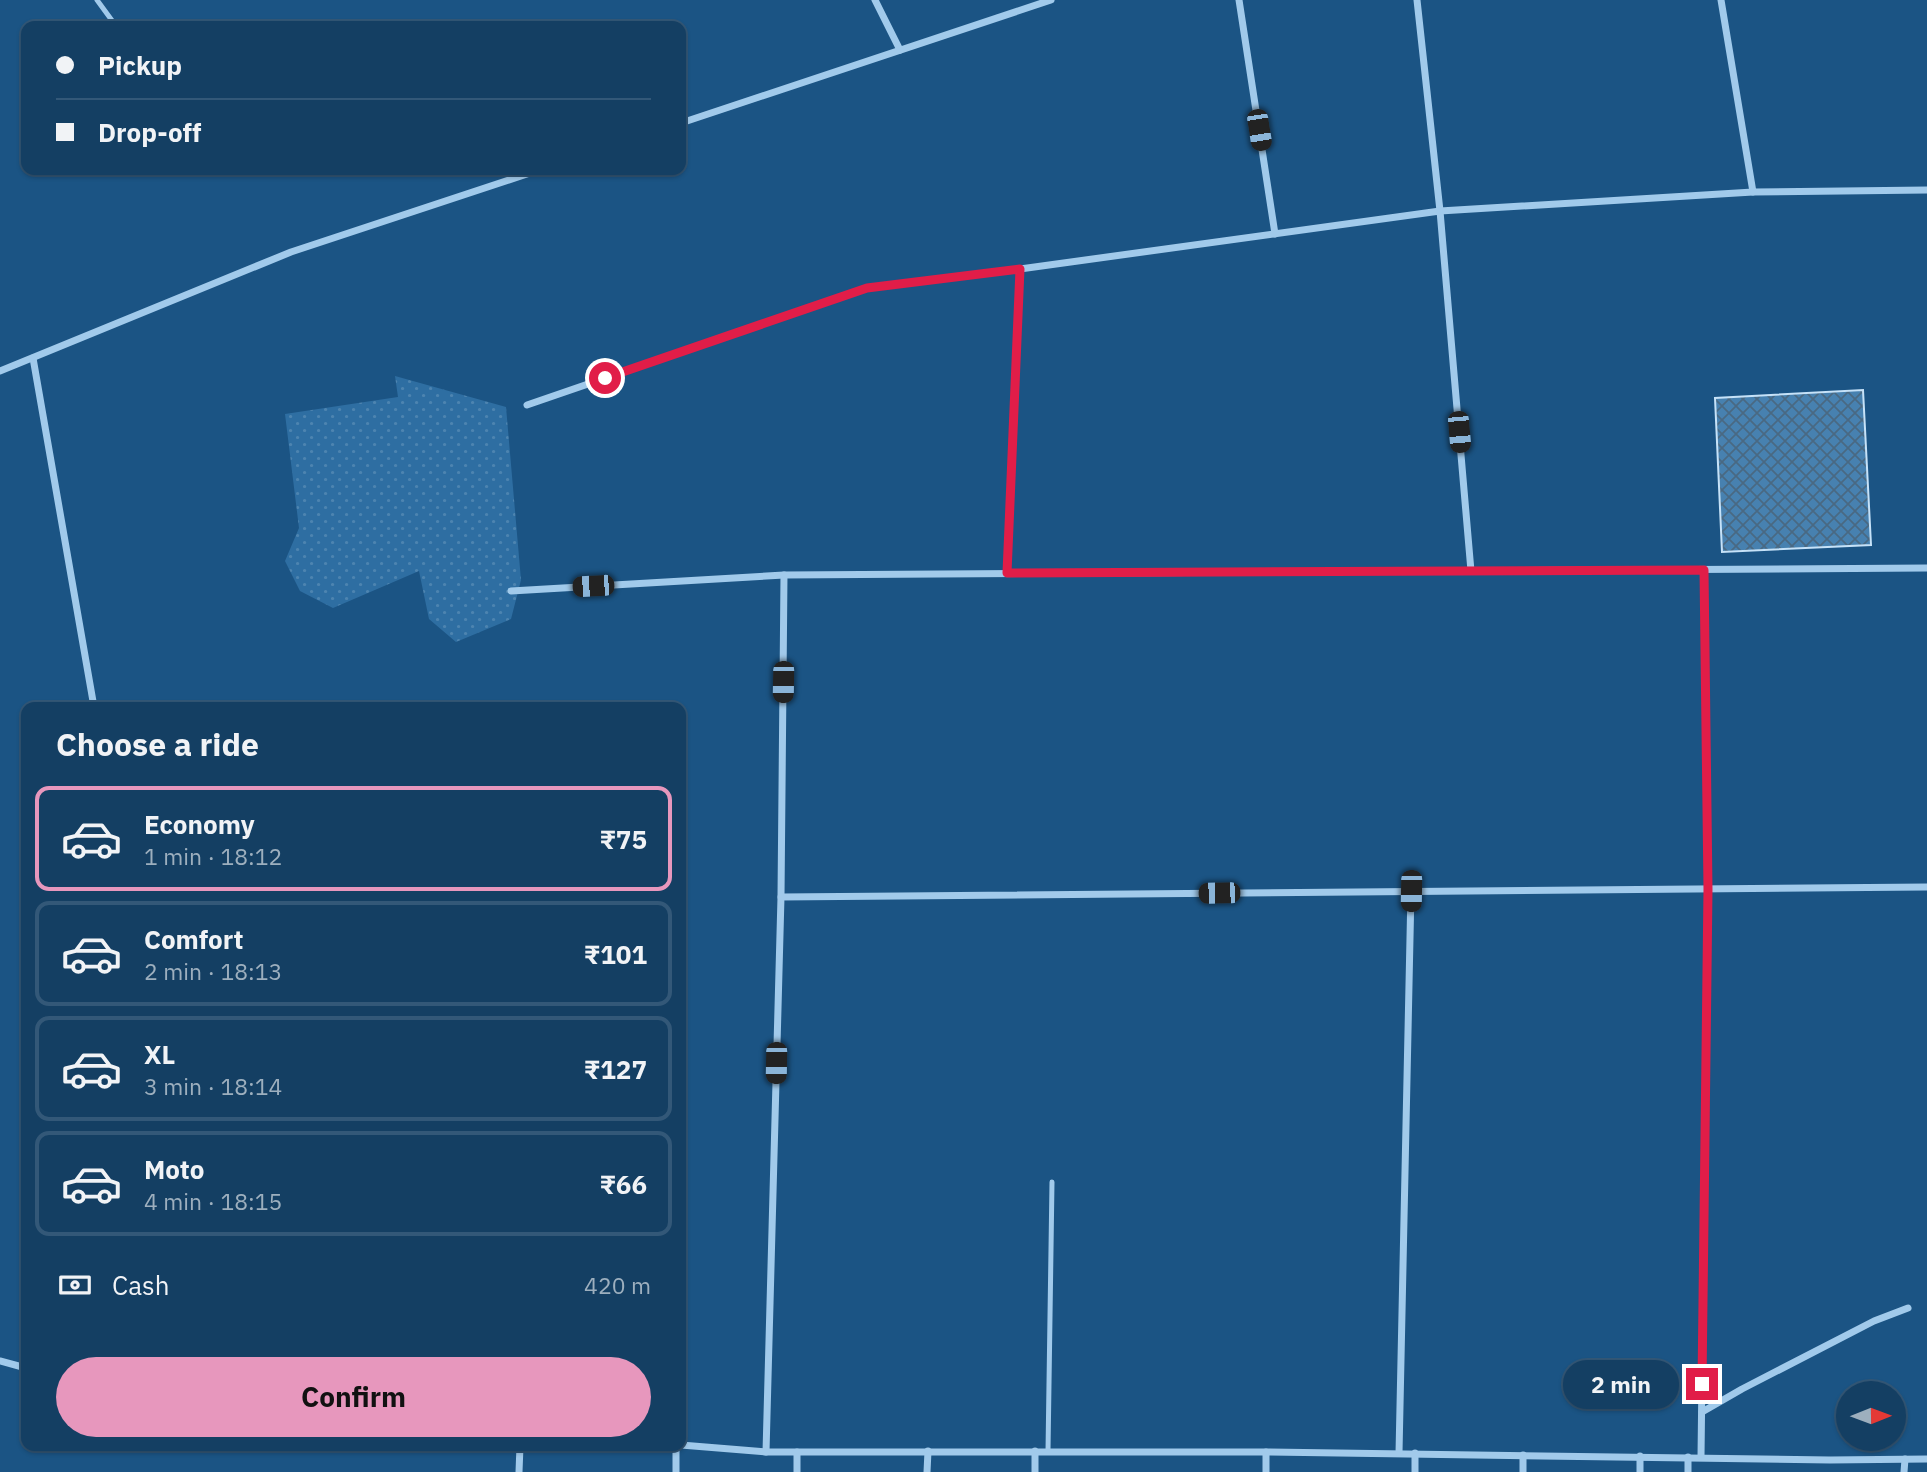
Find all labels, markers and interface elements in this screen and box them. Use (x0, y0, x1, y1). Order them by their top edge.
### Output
text: Pickup (98, 48, 182, 82)
car (1246, 108, 1273, 152)
text: Drop-off (98, 115, 201, 149)
route start (589, 362, 621, 394)
car (1447, 410, 1472, 454)
car (572, 574, 615, 598)
car (773, 661, 794, 703)
text: Choose a ride (56, 723, 259, 765)
icon: car (60, 807, 123, 870)
text: Economy (144, 807, 255, 841)
text: ₹75 (599, 822, 647, 856)
text: 1 min · 18:12 (144, 841, 282, 871)
car (1401, 870, 1422, 912)
car (1198, 882, 1241, 904)
icon: car (60, 922, 123, 985)
text: Comfort (144, 922, 243, 956)
text: ₹101 (584, 937, 647, 971)
text: 2 min · 18:13 (144, 956, 282, 986)
icon: car (60, 1037, 123, 1100)
text: XL (144, 1037, 175, 1071)
car (766, 1042, 787, 1084)
text: ₹127 (584, 1052, 647, 1086)
text: 3 min · 18:14 (144, 1071, 282, 1101)
icon: car (60, 1152, 123, 1215)
text: Moto (144, 1152, 204, 1186)
text: ₹66 (599, 1167, 647, 1201)
text: 4 min · 18:15 (144, 1186, 282, 1216)
icon: cash (56, 1266, 94, 1304)
text: Cash (112, 1268, 169, 1302)
text: 420 m (584, 1270, 651, 1300)
button: Confirm (56, 1357, 651, 1437)
callout: 2 min (1562, 1360, 1678, 1408)
route end (1686, 1368, 1718, 1400)
text: 2 min (1591, 1369, 1651, 1399)
north arrow (1836, 1381, 1906, 1451)
map controls (1836, 1381, 1906, 1451)

